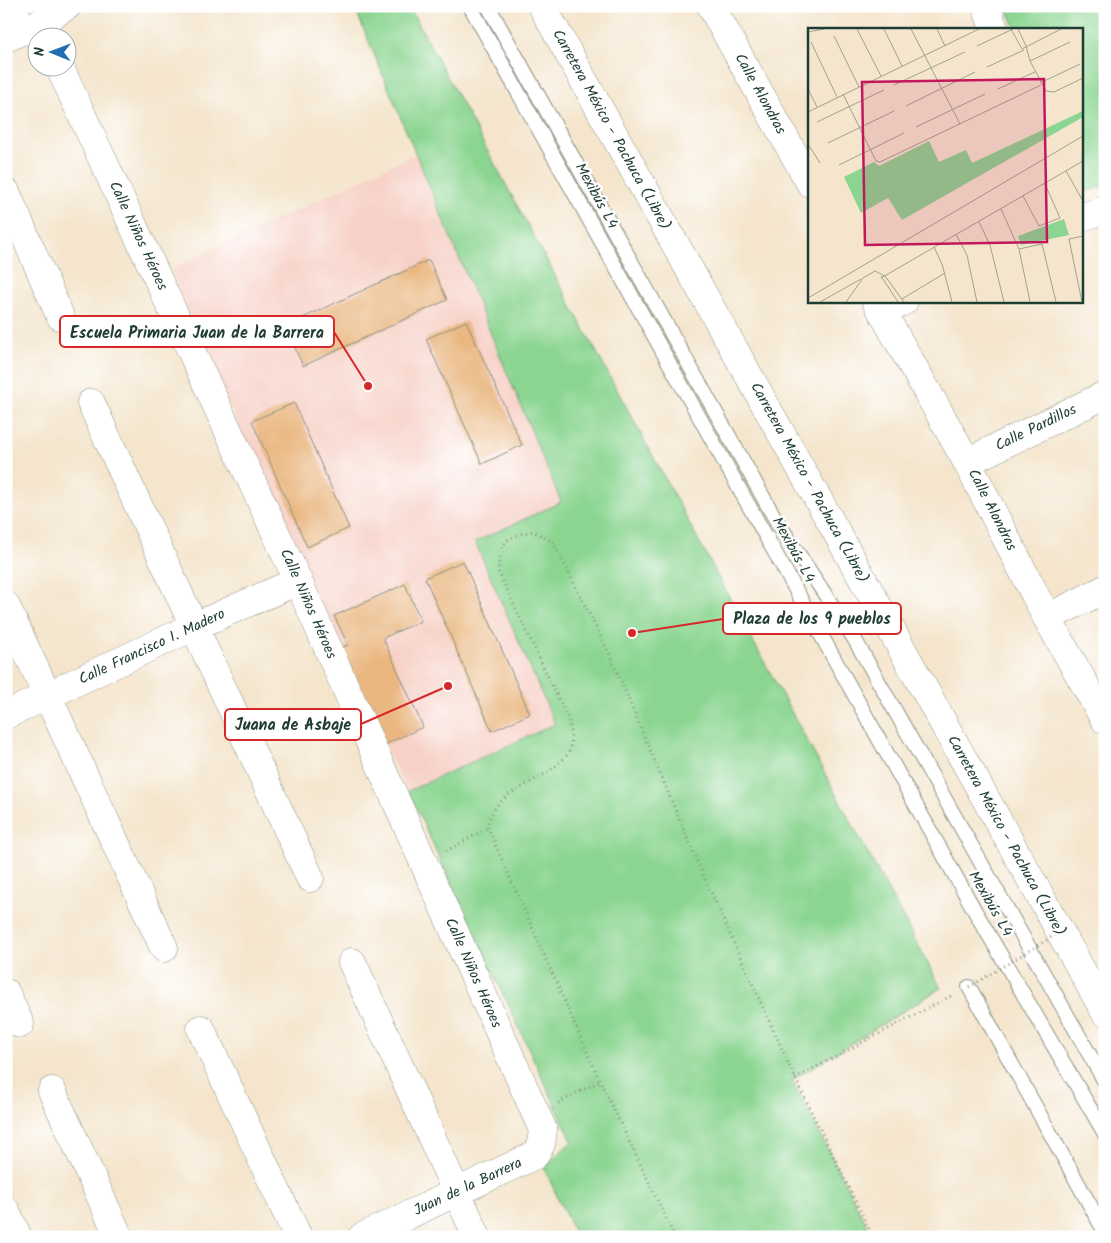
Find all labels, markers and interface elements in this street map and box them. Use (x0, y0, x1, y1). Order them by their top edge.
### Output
street label: Carretera México - Pachuca (Libre) (545, 25, 677, 235)
north arrow (28, 28, 78, 78)
inset map (808, 28, 1084, 302)
text: N (29, 47, 51, 56)
street label: Calle Alondras (728, 49, 793, 140)
street label: Mexibús L4 (568, 158, 624, 234)
street label: Calle Niños Héroes (102, 177, 174, 295)
callout: Escuela Primaria Juan de la Barrera (60, 316, 334, 347)
text: Escuela Primaria Juan de la Barrera (70, 321, 324, 346)
street label: Carretera México - Pachuca (Libre) (743, 378, 875, 588)
street label: Calle Pardillos (991, 398, 1081, 458)
street label: Calle Alondras (961, 465, 1023, 556)
street label: Mexibús L4 (765, 512, 821, 588)
street label: Calle Niños Héroes (273, 545, 343, 664)
street label: Calle Francisco I. Madero (75, 602, 229, 692)
callout: Plaza de los 9 pueblos (723, 603, 901, 634)
text: Plaza de los 9 pueblos (733, 607, 891, 632)
callout: Juana de Asbaje (225, 709, 361, 740)
text: Juana de Asbaje (235, 713, 351, 738)
street label: Carretera México - Pachuca (Libre) (940, 731, 1072, 941)
street label: Mexibús L4 (961, 867, 1019, 941)
street label: Calle Niños Héroes (438, 914, 508, 1033)
street label: Juan de la Barrera (410, 1151, 526, 1223)

